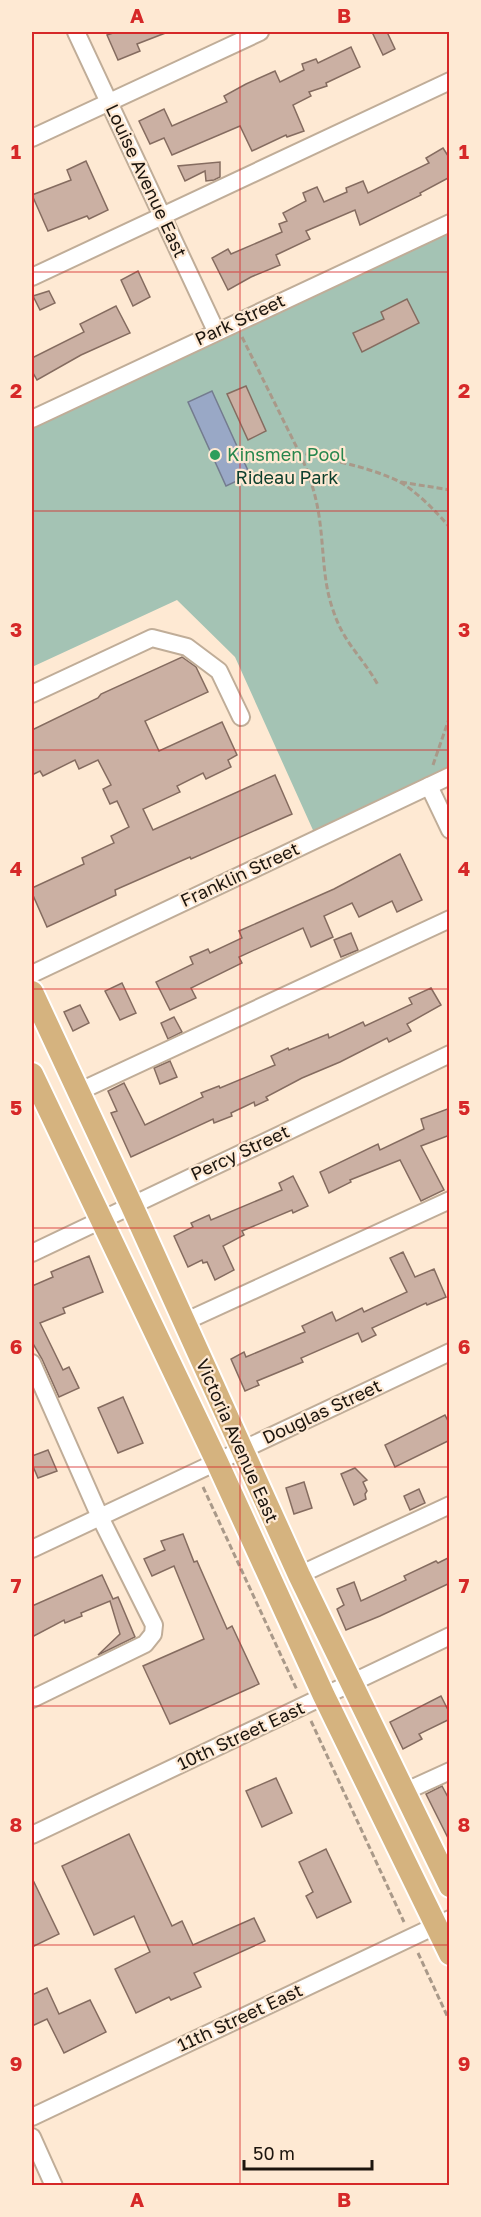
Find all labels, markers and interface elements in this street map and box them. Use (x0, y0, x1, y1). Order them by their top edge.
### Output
text: A (130, 3, 144, 27)
text: B (337, 3, 351, 27)
street label: Louise Avenue East (102, 100, 192, 261)
text: 1 (11, 139, 21, 163)
text: 1 (459, 139, 469, 163)
street label: Park Street (191, 289, 288, 350)
text: 2 (10, 378, 22, 402)
text: 2 (458, 378, 470, 402)
place label: Kinsmen Pool (227, 443, 346, 465)
marker: Kinsmen Pool (208, 448, 222, 462)
park label: Rideau Park (235, 466, 339, 488)
text: 3 (10, 617, 22, 641)
text: 3 (458, 617, 470, 641)
street label: Franklin Street (177, 837, 302, 911)
text: 4 (10, 856, 22, 880)
text: 4 (458, 856, 470, 880)
text: 5 (10, 1095, 22, 1119)
text: 5 (458, 1095, 470, 1119)
street label: Percy Street (187, 1120, 292, 1185)
text: 6 (10, 1334, 22, 1358)
text: 6 (458, 1334, 470, 1358)
street label: Victoria Avenue East (192, 1355, 284, 1526)
street label: Douglas Street (259, 1374, 385, 1448)
text: 7 (11, 1573, 22, 1597)
text: 7 (459, 1573, 470, 1597)
street label: 10th Street East (173, 1696, 308, 1774)
text: 8 (10, 1812, 22, 1836)
text: 8 (458, 1812, 470, 1836)
street label: 11th Street East (173, 1978, 306, 2056)
text: 9 (10, 2051, 22, 2075)
text: 9 (458, 2051, 470, 2075)
scale bar (244, 2133, 372, 2171)
text: 50 m (253, 2142, 295, 2164)
text: A (130, 2187, 144, 2211)
text: B (337, 2187, 351, 2211)

